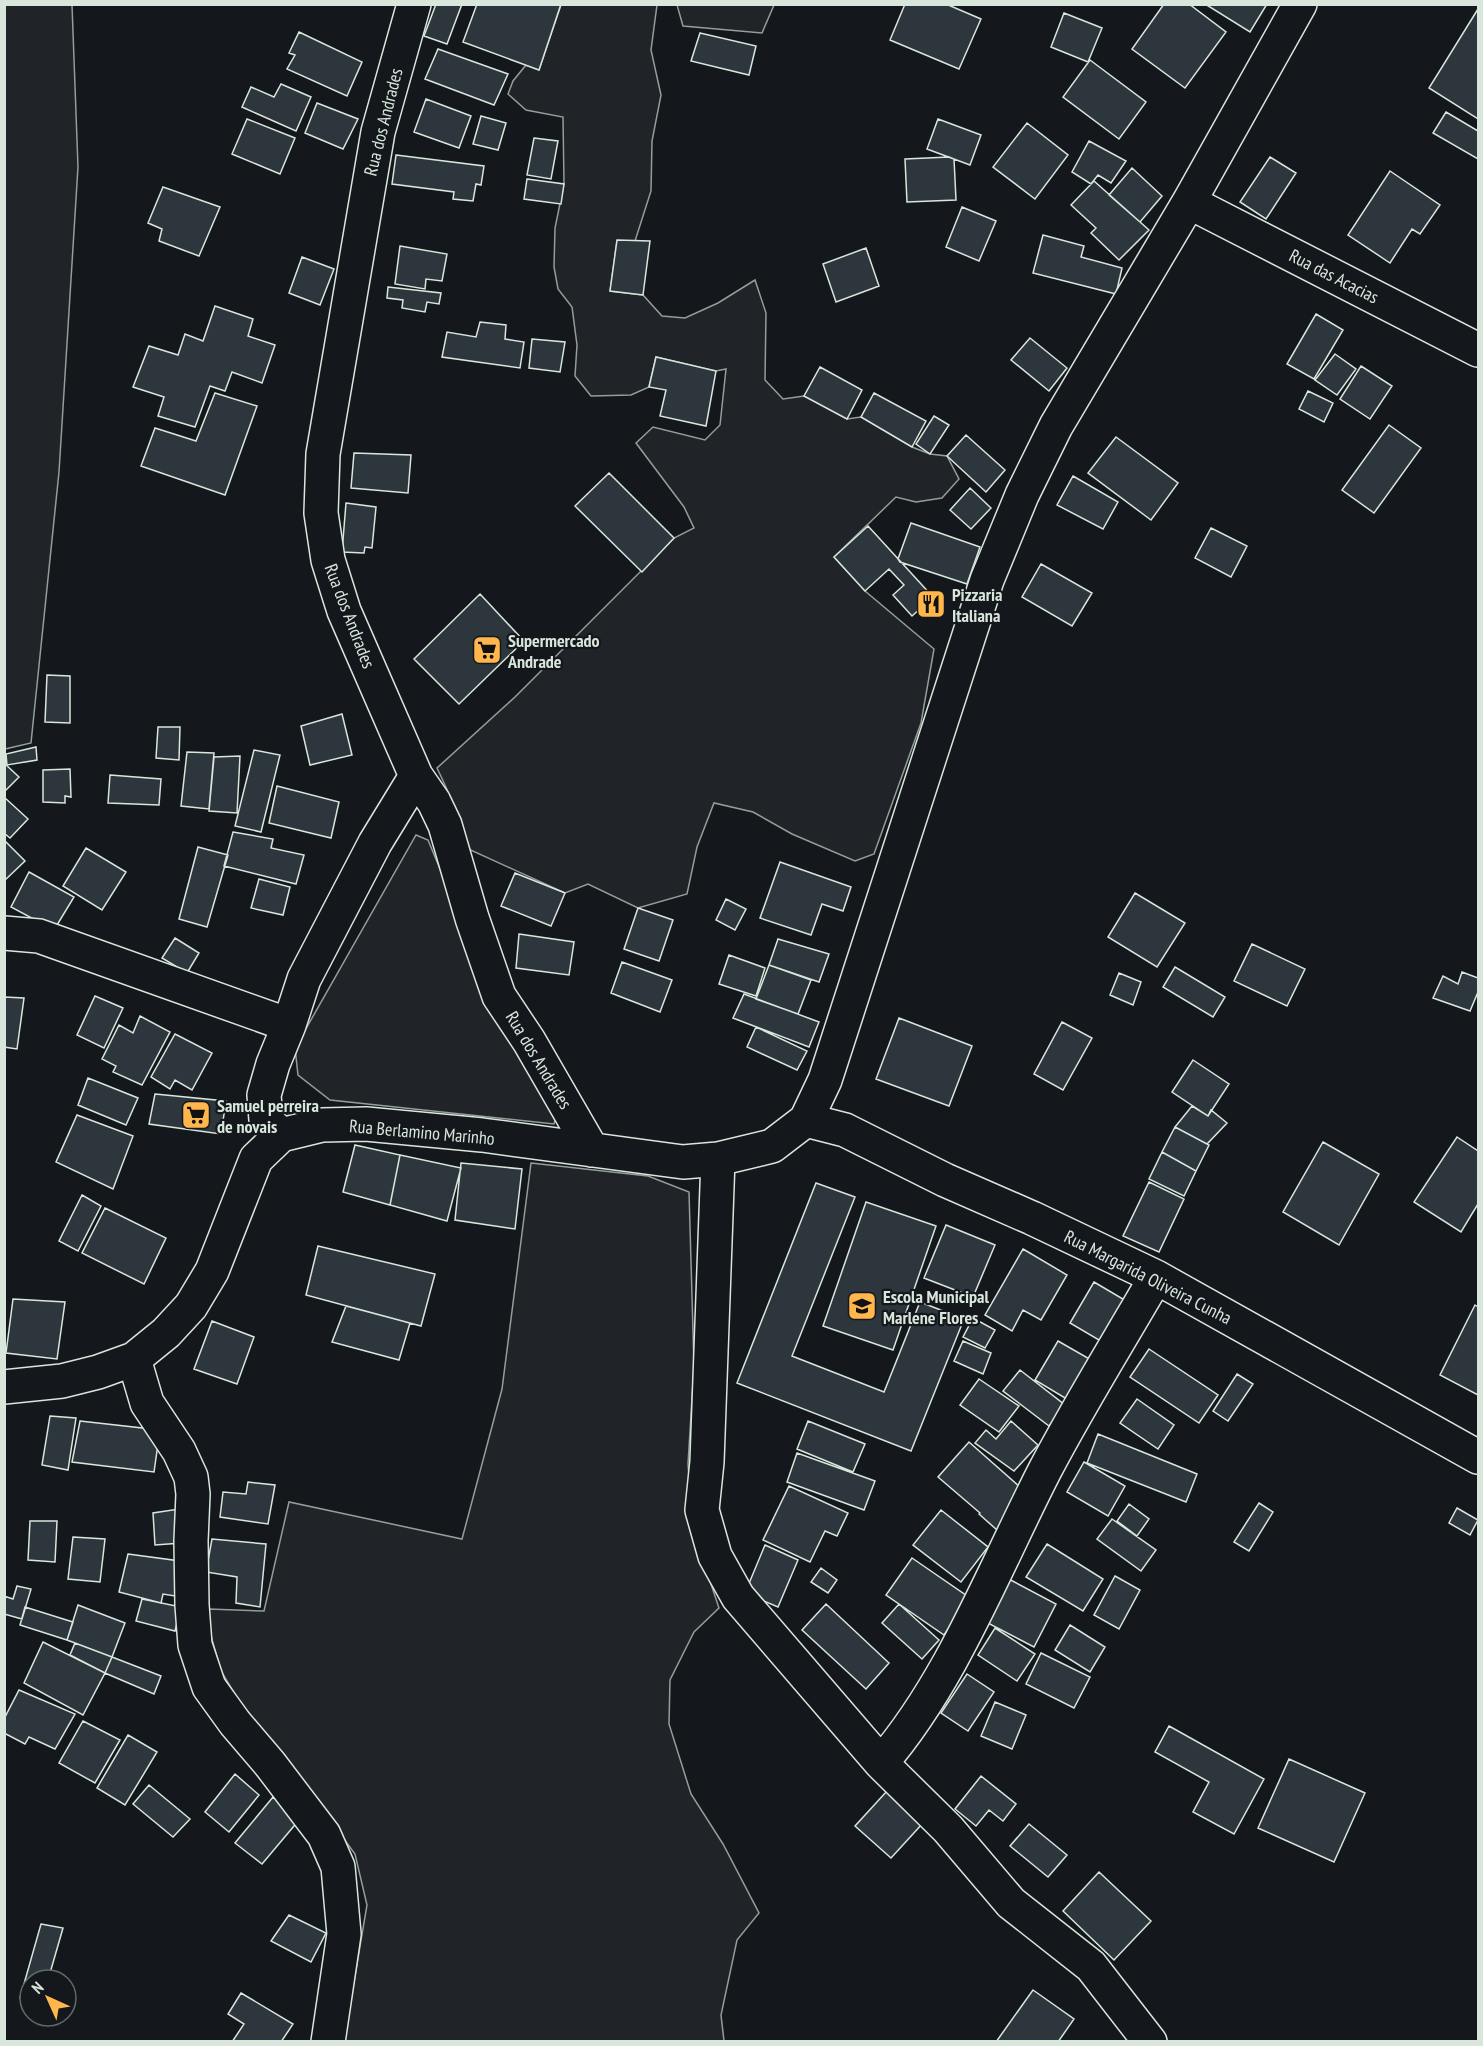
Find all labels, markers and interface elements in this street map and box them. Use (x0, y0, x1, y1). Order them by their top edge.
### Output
street label: Rua dos Andrades (359, 66, 407, 178)
street label: Rua das Acacias (1285, 244, 1383, 308)
street label: Rua dos Andrades (320, 560, 380, 672)
place label: Pizzaria Italiana (952, 583, 1003, 627)
restaurant icon: Pizzaria Italiana (915, 588, 947, 620)
place label: Supermercado Andrade (507, 629, 600, 673)
supermarket icon: Supermercado Andrade (471, 634, 503, 666)
street label: Rua dos Andrades (501, 1007, 577, 1113)
place label: Samuel perreira de novais (217, 1094, 319, 1138)
supermarket icon: Samuel perreira de novais (180, 1099, 212, 1131)
street label: Rua Berlamino Marinho (348, 1114, 496, 1150)
street label: Rua Margarida Oliveira Cunha (1060, 1225, 1236, 1329)
place label: Escola Municipal Marlene Flores (883, 1285, 990, 1329)
school or university icon: Escola Municipal Marlene Flores (846, 1290, 878, 1322)
north arrow (18, 1968, 78, 2028)
text: N (27, 1977, 48, 1998)

